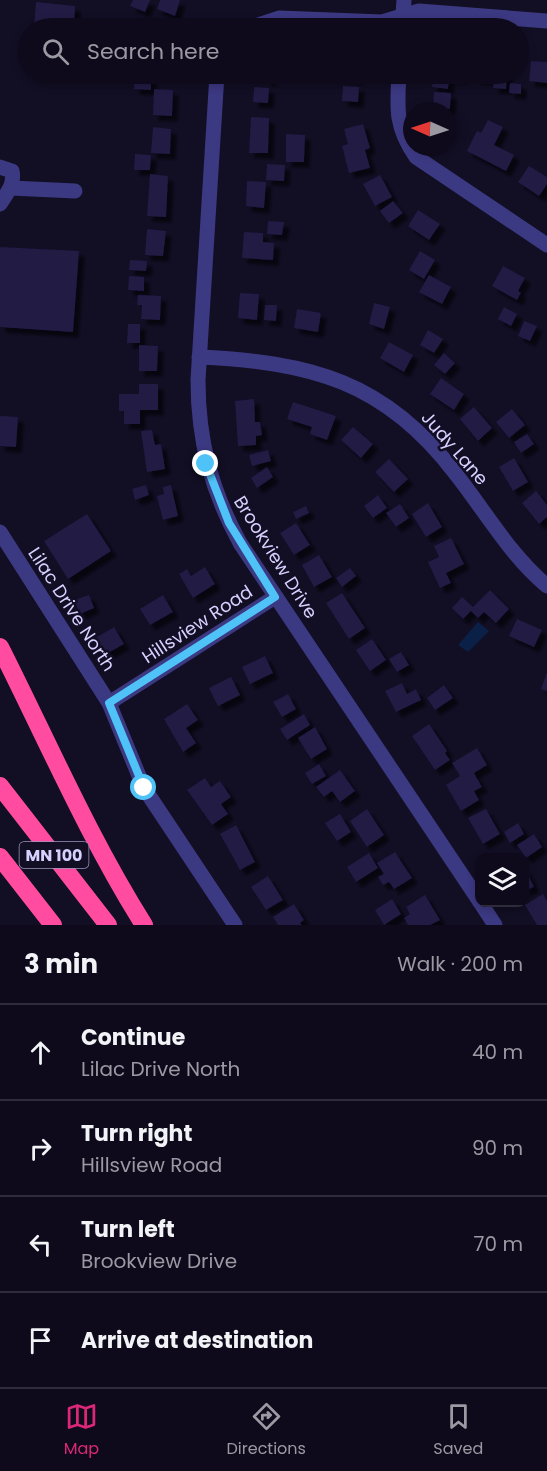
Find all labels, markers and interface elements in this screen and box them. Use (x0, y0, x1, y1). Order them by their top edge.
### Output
search box (18, 18, 529, 84)
icon: search (39, 35, 72, 68)
text: Search here (87, 36, 220, 67)
north arrow (403, 102, 457, 156)
street label: Judy Lane (416, 406, 494, 490)
route end (192, 450, 218, 476)
street label: Brookview Drive (228, 491, 324, 623)
street label: Lilac Drive North (22, 542, 122, 676)
street label: Hillsview Road (137, 579, 257, 669)
route start (130, 774, 156, 800)
road number: MN 100 (20, 842, 88, 868)
map controls (475, 853, 529, 907)
button: layers (475, 853, 529, 907)
text: 3 min (24, 946, 98, 982)
text: Walk · 200 m (397, 950, 523, 978)
text: Continue (81, 1022, 185, 1053)
icon: ahead (24, 1036, 57, 1069)
text: 40 m (472, 1038, 523, 1066)
text: Lilac Drive North (81, 1055, 240, 1083)
text: Turn right (81, 1118, 192, 1149)
icon: right (24, 1132, 57, 1165)
text: 90 m (472, 1134, 523, 1162)
text: Hillsview Road (81, 1151, 222, 1179)
text: Turn left (81, 1214, 175, 1245)
icon: left (24, 1228, 57, 1261)
text: 70 m (474, 1230, 523, 1258)
text: Brookview Drive (81, 1247, 237, 1275)
icon: arrive (24, 1324, 57, 1357)
text: Arrive at destination (81, 1325, 313, 1356)
tab: Map (64, 1400, 99, 1461)
tab: Directions (227, 1400, 306, 1461)
tab: Saved (433, 1400, 483, 1461)

